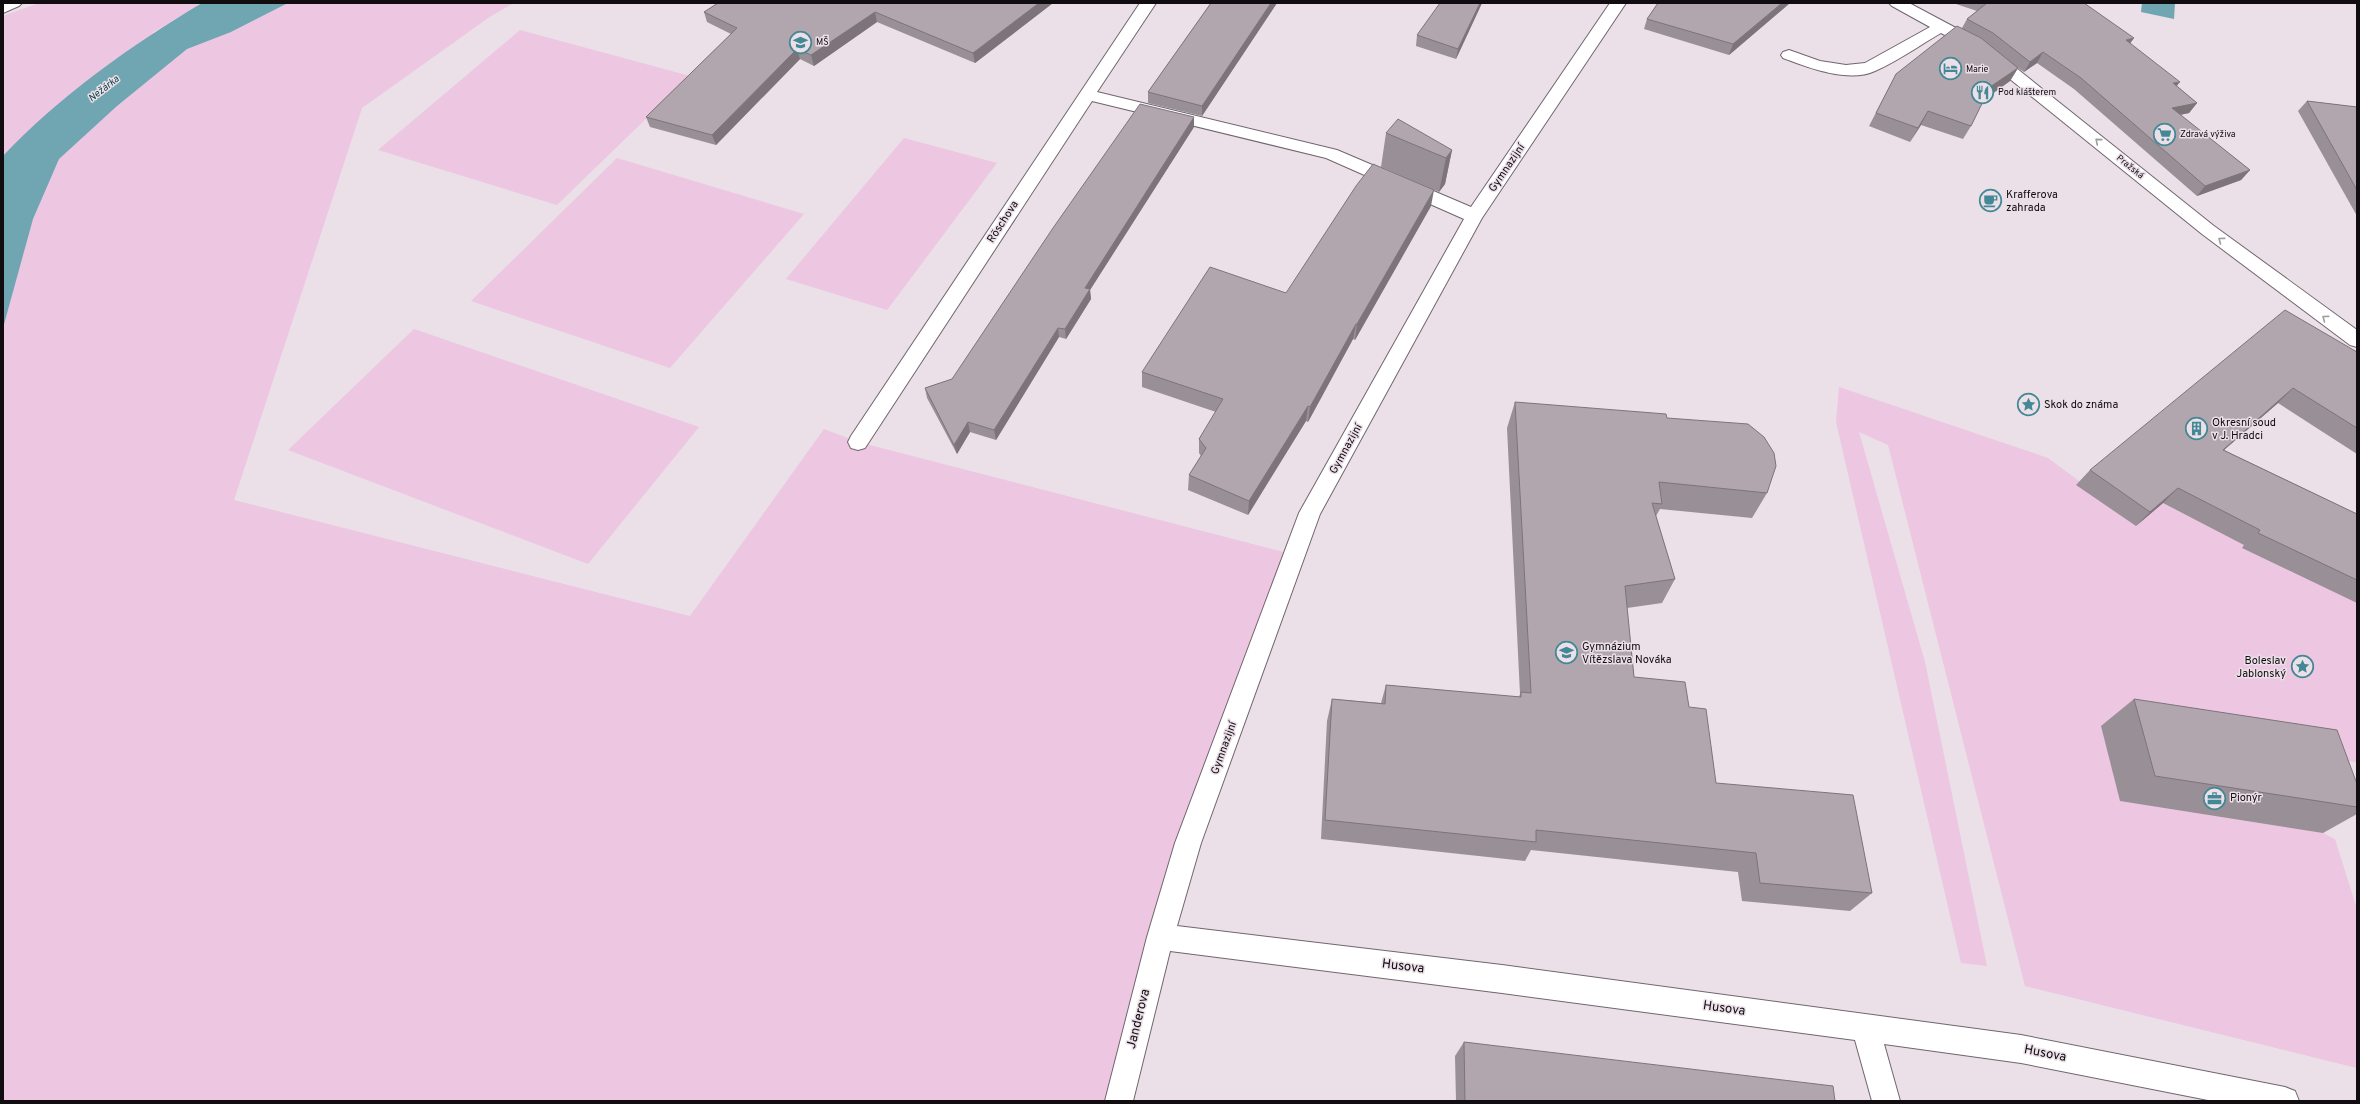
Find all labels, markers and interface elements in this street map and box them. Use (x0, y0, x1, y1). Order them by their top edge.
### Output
school or university icon: MŠ (787, 29, 813, 55)
place label: MŠ (816, 36, 829, 48)
hotel icon: Marie (1938, 56, 1964, 82)
place label: Marie (1966, 64, 1989, 75)
water label: Nežárka (86, 72, 123, 105)
restaurant icon: Pod klášterem (1969, 79, 1995, 105)
place label: Pod klášterem (1998, 87, 2056, 98)
supermarket icon: Zdravá výživa (2151, 121, 2177, 147)
place label: Zdravá výživa (2180, 129, 2236, 140)
one-way arrow (2095, 139, 2102, 146)
street label: Gymnazijní (1486, 140, 1529, 195)
street label: Pražská (2114, 153, 2146, 182)
cafe icon: Krafferova zahrada (1977, 188, 2003, 214)
place label: Krafferova zahrada (2006, 188, 2058, 215)
street label: Röschova (984, 198, 1022, 246)
one-way arrow (2219, 238, 2226, 245)
one-way arrow (2323, 315, 2330, 322)
place icon: Skok do známa (2015, 392, 2041, 418)
place label: Skok do známa (2044, 398, 2118, 412)
building icon: Okresní soud v J. Hradci (2184, 416, 2210, 442)
place label: Okresní soud v J. Hradci (2212, 416, 2276, 443)
street label: Gymnazijní (1326, 420, 1366, 477)
school or university icon: Gymnázium Vítězslava Nováka (1554, 640, 1580, 666)
place label: Gymnázium Vítězslava Nováka (1582, 640, 1672, 667)
place label: Boleslav Jablonský (2236, 654, 2286, 681)
place icon: Boleslav Jablonský (2289, 654, 2315, 680)
street label: Gymnazijní (1208, 719, 1240, 776)
office icon: Pionýr (2202, 785, 2228, 811)
place label: Pionýr (2230, 791, 2263, 805)
street label: Husova (1381, 956, 1425, 978)
street label: Janderova (1124, 987, 1154, 1051)
street label: Husova (1702, 998, 1746, 1020)
street label: Husova (2022, 1042, 2068, 1066)

